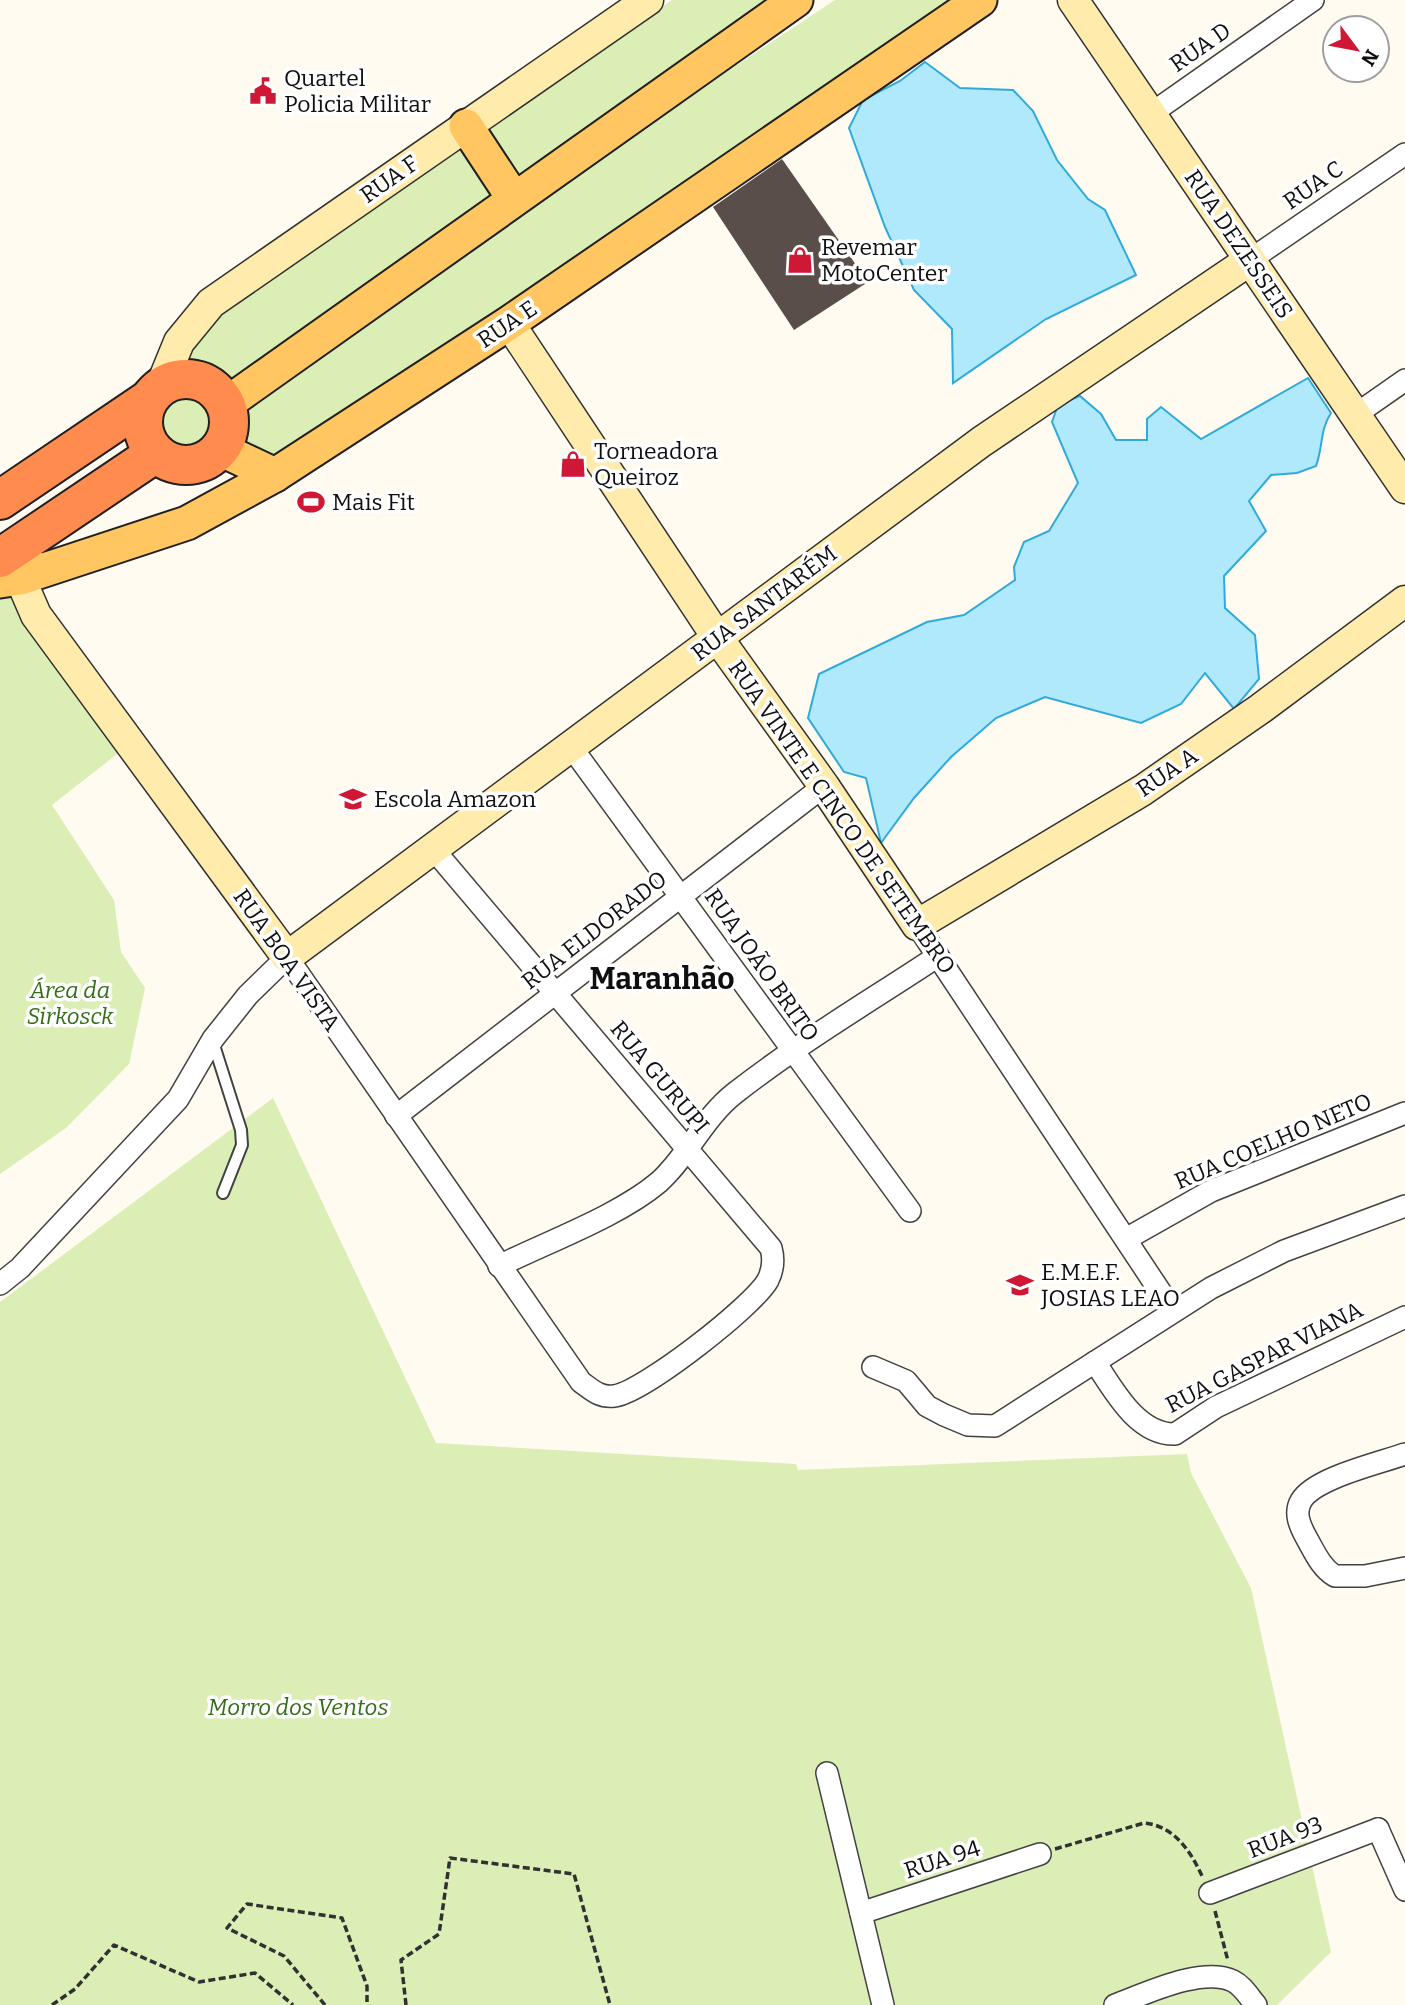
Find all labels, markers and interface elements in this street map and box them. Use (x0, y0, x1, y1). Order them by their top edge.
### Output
north arrow (1321, 14, 1391, 84)
street label: RUA D (1164, 16, 1236, 78)
text: N (1356, 45, 1384, 70)
place label: Quartel Policia Militar (284, 64, 431, 118)
public building icon: Quartel Policia Militar (248, 76, 278, 106)
street label: RUA F (355, 149, 424, 209)
street label: RUA C (1278, 154, 1348, 216)
street label: RUA DEZESSEIS (1179, 164, 1299, 324)
place label: Revemar MotoCenter (821, 233, 948, 287)
shop icon: Revemar MotoCenter (785, 245, 815, 275)
street label: RUA E (472, 294, 542, 354)
place label: Torneadora Queiroz (594, 437, 718, 491)
shop icon: Torneadora Queiroz (558, 449, 588, 479)
sports icon: Mais Fit (296, 487, 326, 517)
place label: Mais Fit (332, 488, 415, 516)
street label: RUA SANTARÉM (686, 539, 842, 667)
street label: RUA VINTE E CINCO DE SETEMBRO (723, 655, 961, 979)
street label: RUA A (1131, 741, 1204, 803)
school or university icon: Escola Amazon (338, 784, 368, 814)
place label: Escola Amazon (374, 785, 537, 813)
street label: RUA ELDORADO (516, 865, 672, 995)
street label: RUA BOA VISTA (228, 883, 347, 1037)
street label: RUA JOÃO BRITO (699, 883, 825, 1047)
district label: Maranhão (589, 961, 735, 997)
park label: Área da Sirkosck (27, 976, 114, 1030)
street label: RUA GURUPI (605, 1015, 715, 1139)
street label: RUA COELHO NETO (1170, 1087, 1376, 1195)
place label: E.M.E.F. JOSIAS LEAO (1040, 1258, 1180, 1312)
school or university icon: E.M.E.F. JOSIAS LEAO (1005, 1270, 1035, 1300)
street label: RUA GASPAR VIANA (1161, 1295, 1368, 1419)
park label: Morro dos Ventos (208, 1693, 388, 1721)
street label: RUA 93 (1244, 1810, 1326, 1864)
street label: RUA 94 (900, 1833, 984, 1884)

